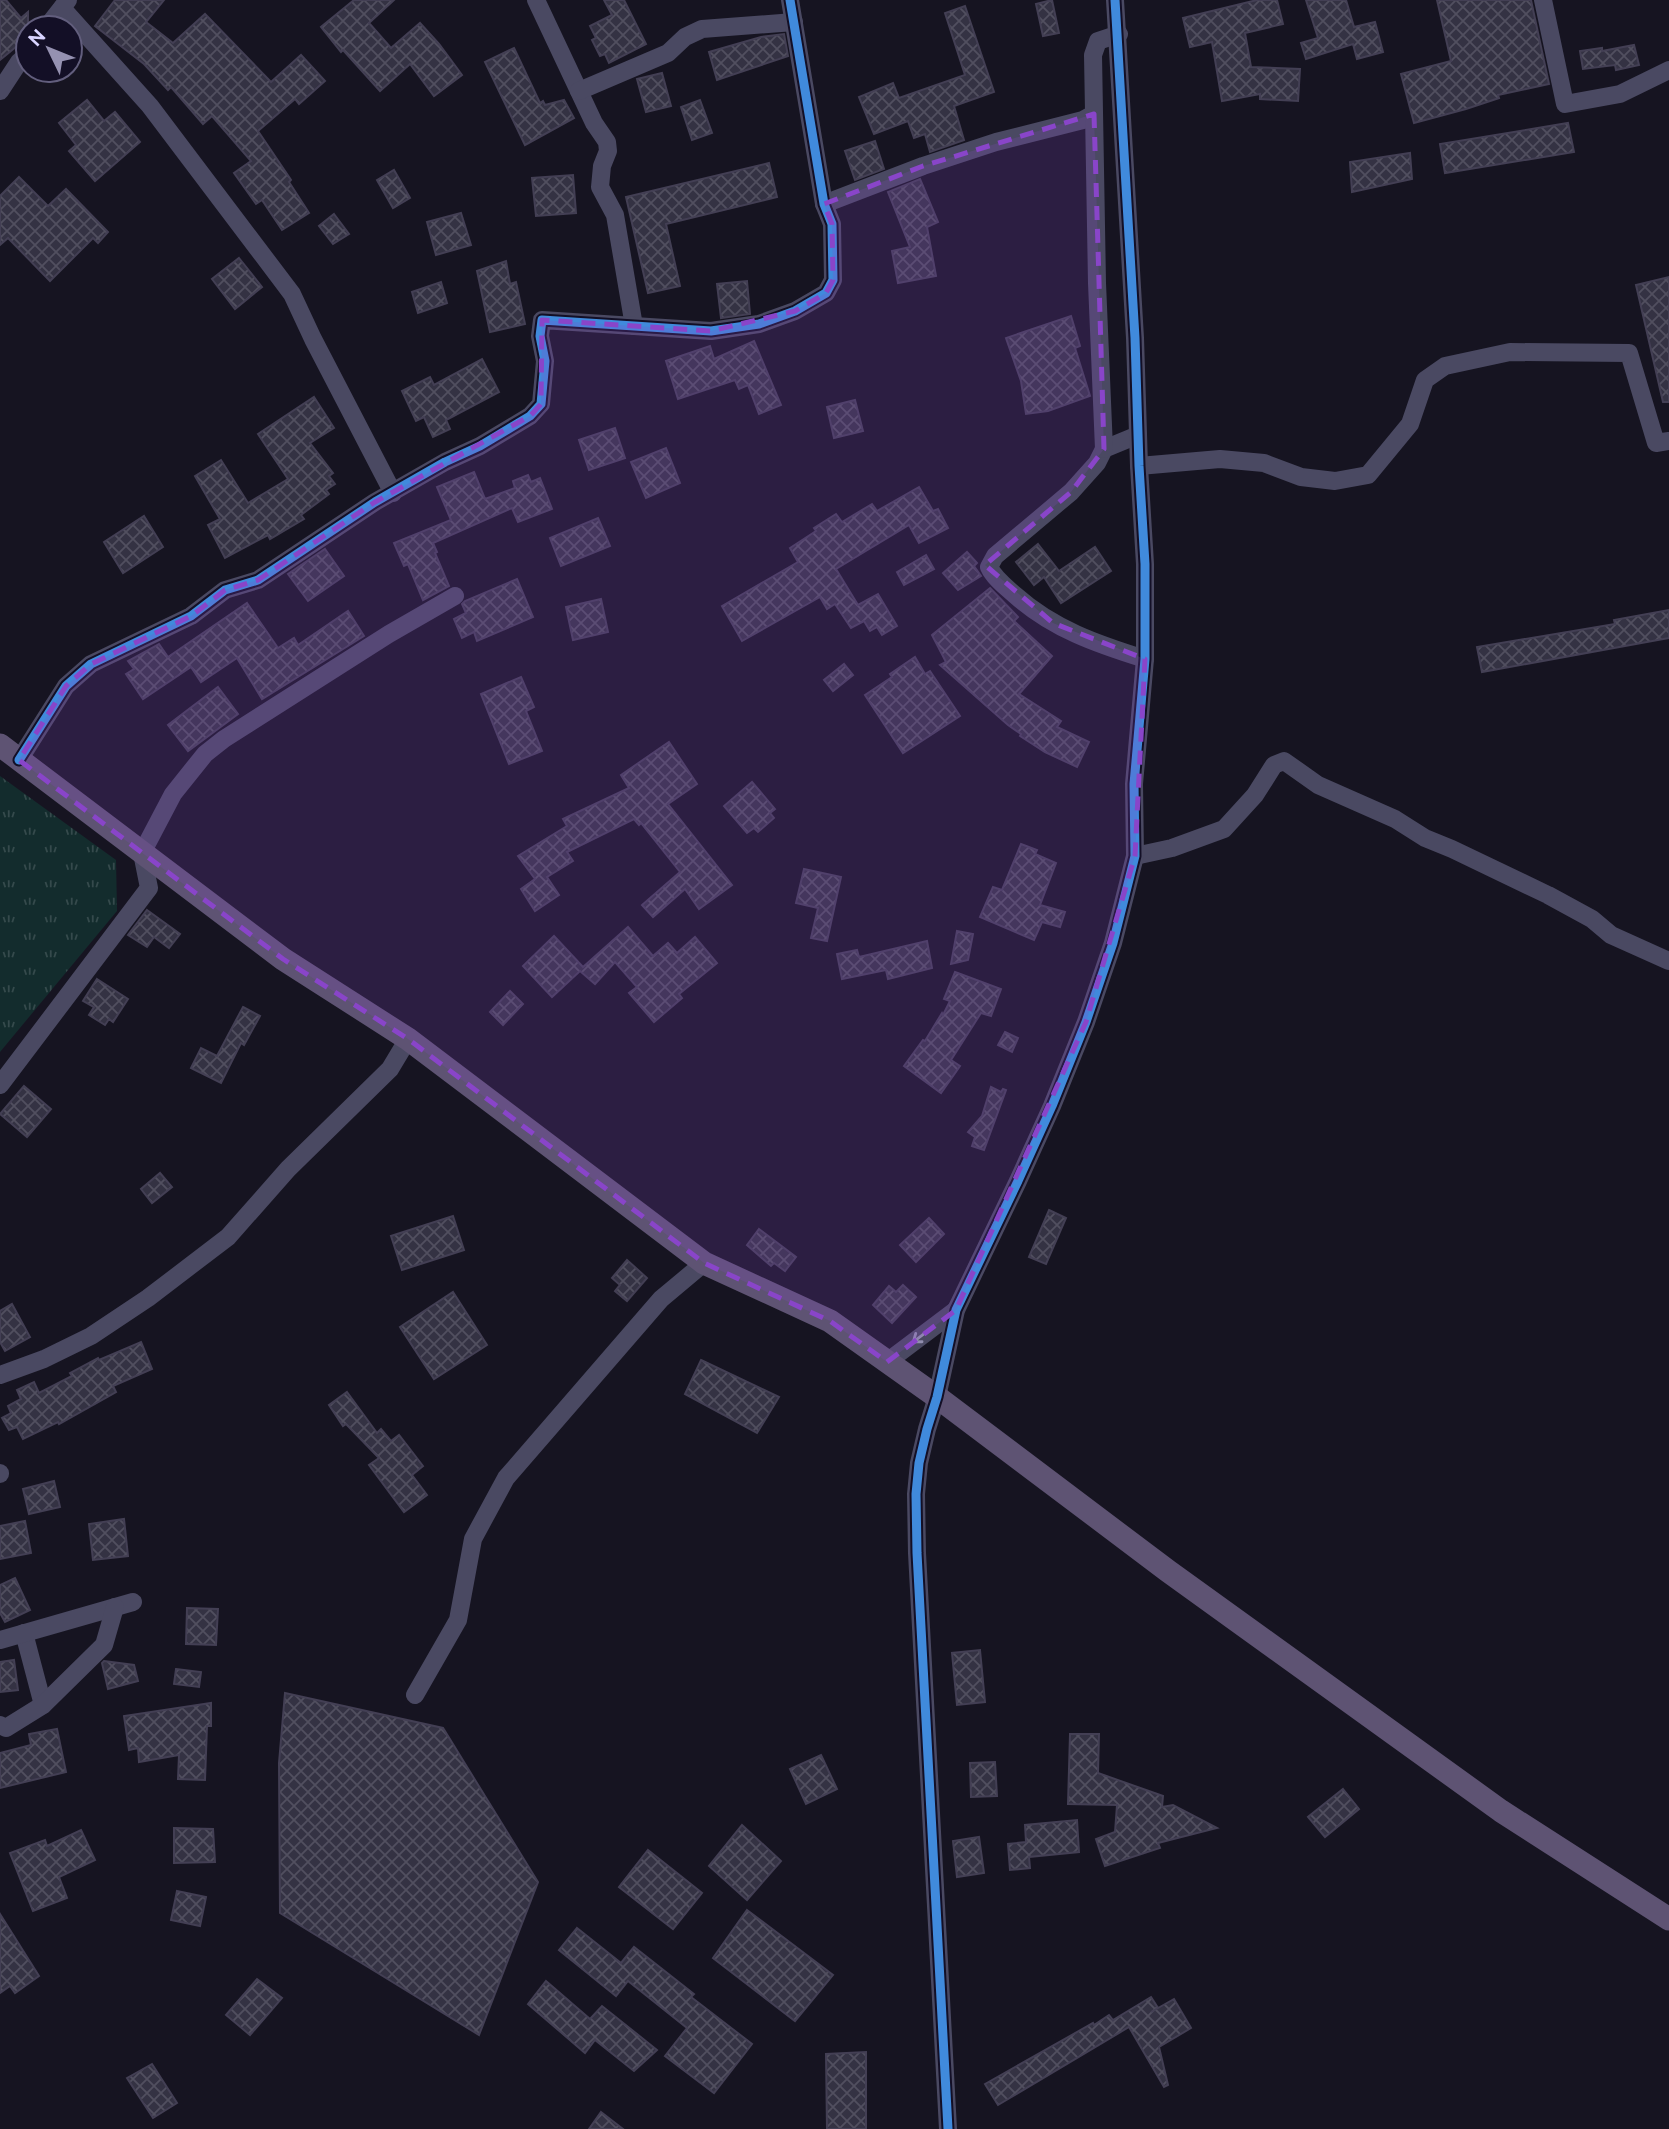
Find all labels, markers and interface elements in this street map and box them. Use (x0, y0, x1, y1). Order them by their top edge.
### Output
north arrow (14, 14, 84, 84)
text: N (24, 25, 50, 50)
one-way arrow (913, 1328, 931, 1343)

